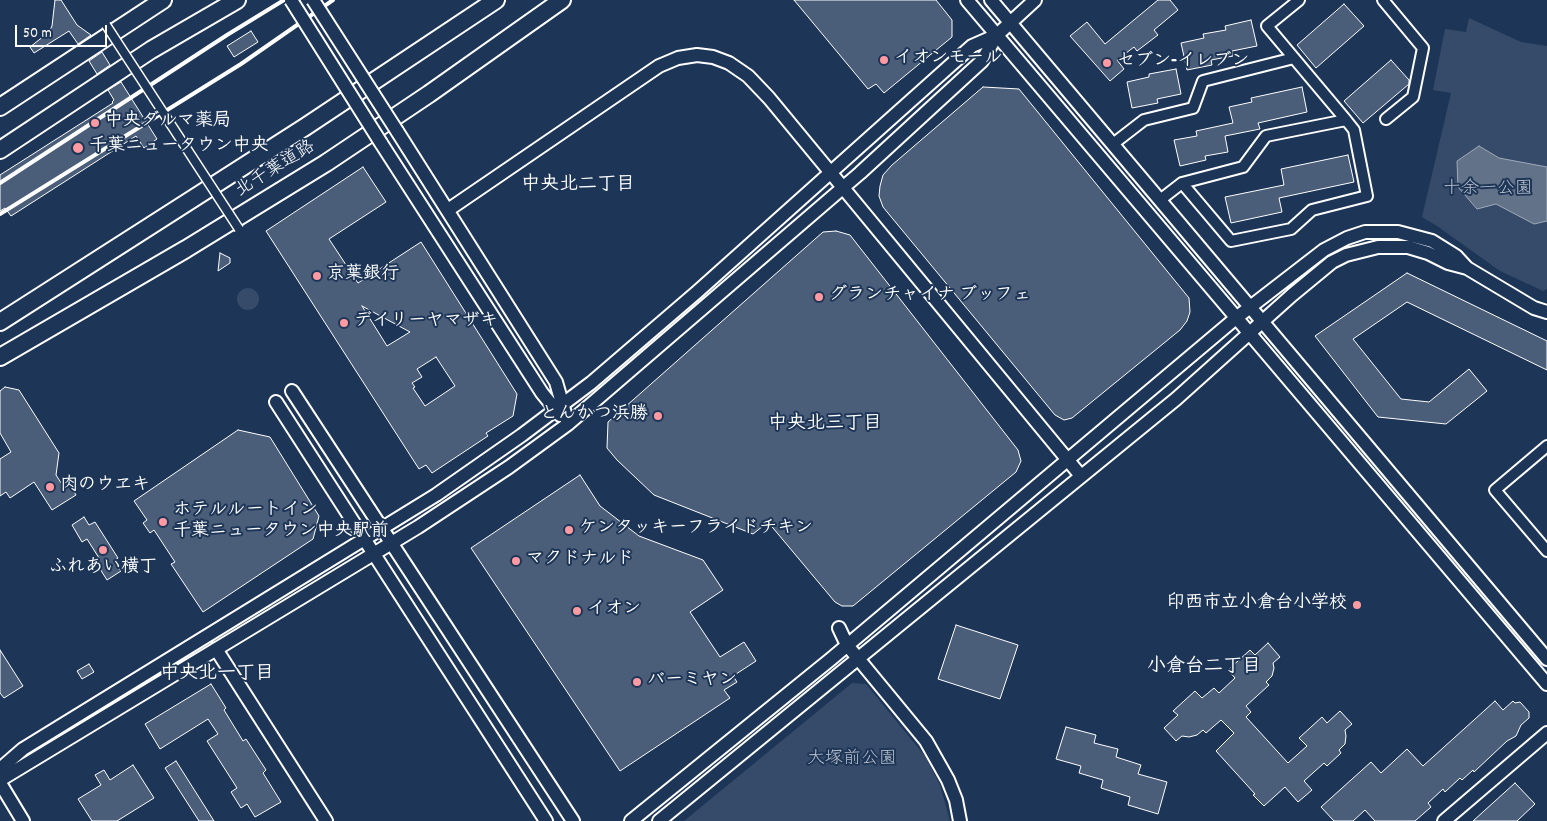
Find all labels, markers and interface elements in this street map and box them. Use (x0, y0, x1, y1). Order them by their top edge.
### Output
scale bar (18, 15, 110, 47)
text: 50 m (23, 23, 52, 45)
place label: イオンモール (894, 49, 1002, 71)
place label: セブン-イレブン (1117, 52, 1249, 74)
marker: イオンモール (878, 54, 890, 66)
marker: セブン-イレブン (1101, 57, 1113, 69)
place label: 中央ダルマ薬局 (105, 112, 231, 134)
marker: 中央ダルマ薬局 (89, 117, 101, 129)
place label: 千葉ニュータウン中央 (89, 137, 269, 159)
street label: 北千葉道路 (232, 137, 320, 203)
marker: 千葉ニュータウン中央 (71, 141, 85, 155)
district label: 中央北二丁目 (521, 175, 635, 197)
park label: 十余一公園 (1443, 180, 1533, 202)
place label: 京葉銀行 (327, 265, 399, 287)
marker: 京葉銀行 (311, 270, 323, 282)
place label: グランチャイナ ブッフェ (829, 286, 1031, 308)
marker: グランチャイナ ブッフェ (813, 291, 825, 303)
place label: デイリーヤマザキ (354, 312, 498, 334)
marker: デイリーヤマザキ (338, 317, 350, 329)
place label: とんかつ浜勝 (540, 405, 648, 427)
marker: とんかつ浜勝 (652, 410, 664, 422)
district label: 中央北三丁目 (768, 414, 882, 436)
place label: 肉のウヱキ (60, 476, 150, 498)
marker: 肉のウヱキ (44, 481, 56, 493)
place label: ホテルルートイン 千葉ニュータウン中央駅前 (173, 501, 389, 544)
marker: ホテルルートイン 千葉ニュータウン中央駅前 (157, 516, 169, 528)
place label: ケンタッキーフライドチキン (579, 519, 813, 541)
marker: ケンタッキーフライドチキン (563, 524, 575, 536)
marker: ふれあい横丁 (97, 544, 109, 556)
place label: マクドナルド (526, 550, 634, 572)
marker: マクドナルド (510, 555, 522, 567)
place label: ふれあい横丁 (49, 558, 157, 580)
place label: 印西市立小倉台小学校 (1167, 594, 1347, 616)
marker: 印西市立小倉台小学校 (1351, 599, 1363, 611)
place label: イオン (587, 600, 641, 622)
marker: イオン (571, 605, 583, 617)
district label: 小倉台二丁目 (1147, 657, 1261, 679)
district label: 中央北一丁目 (160, 664, 274, 686)
place label: バーミヤン (647, 671, 737, 693)
marker: バーミヤン (631, 676, 643, 688)
park label: 大塚前公園 (807, 750, 897, 772)

